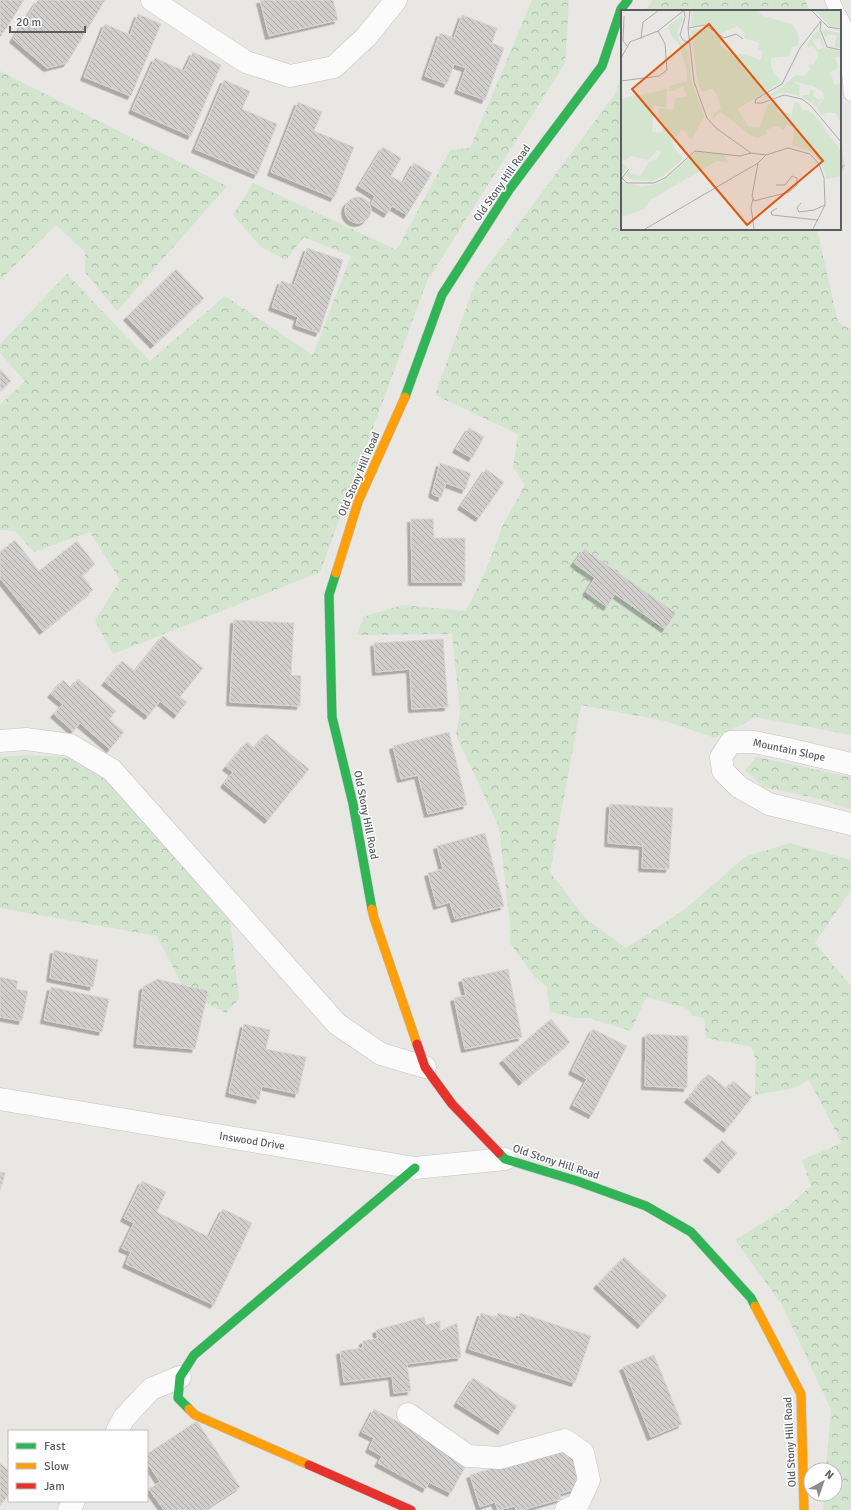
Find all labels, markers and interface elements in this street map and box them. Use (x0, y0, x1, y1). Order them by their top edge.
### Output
scale bar (10, 8, 85, 34)
inset map (621, 10, 841, 230)
text: 20 m (16, 15, 41, 30)
street label: Old Stony Hill Road (471, 142, 533, 224)
street label: Old Stony Hill Road (335, 430, 383, 518)
street label: Mountain Slope (752, 736, 826, 764)
street label: Old Stony Hill Road (351, 769, 381, 861)
street label: Inswood Drive (218, 1129, 286, 1153)
street label: Old Stony Hill Road (511, 1142, 601, 1182)
street label: Old Stony Hill Road (781, 1396, 799, 1487)
legend (8, 1430, 148, 1502)
text: Fast (44, 1439, 65, 1454)
text: Slow (44, 1459, 69, 1474)
north arrow (803, 1462, 843, 1502)
text: N (822, 1467, 836, 1482)
text: Jam (44, 1479, 65, 1494)

